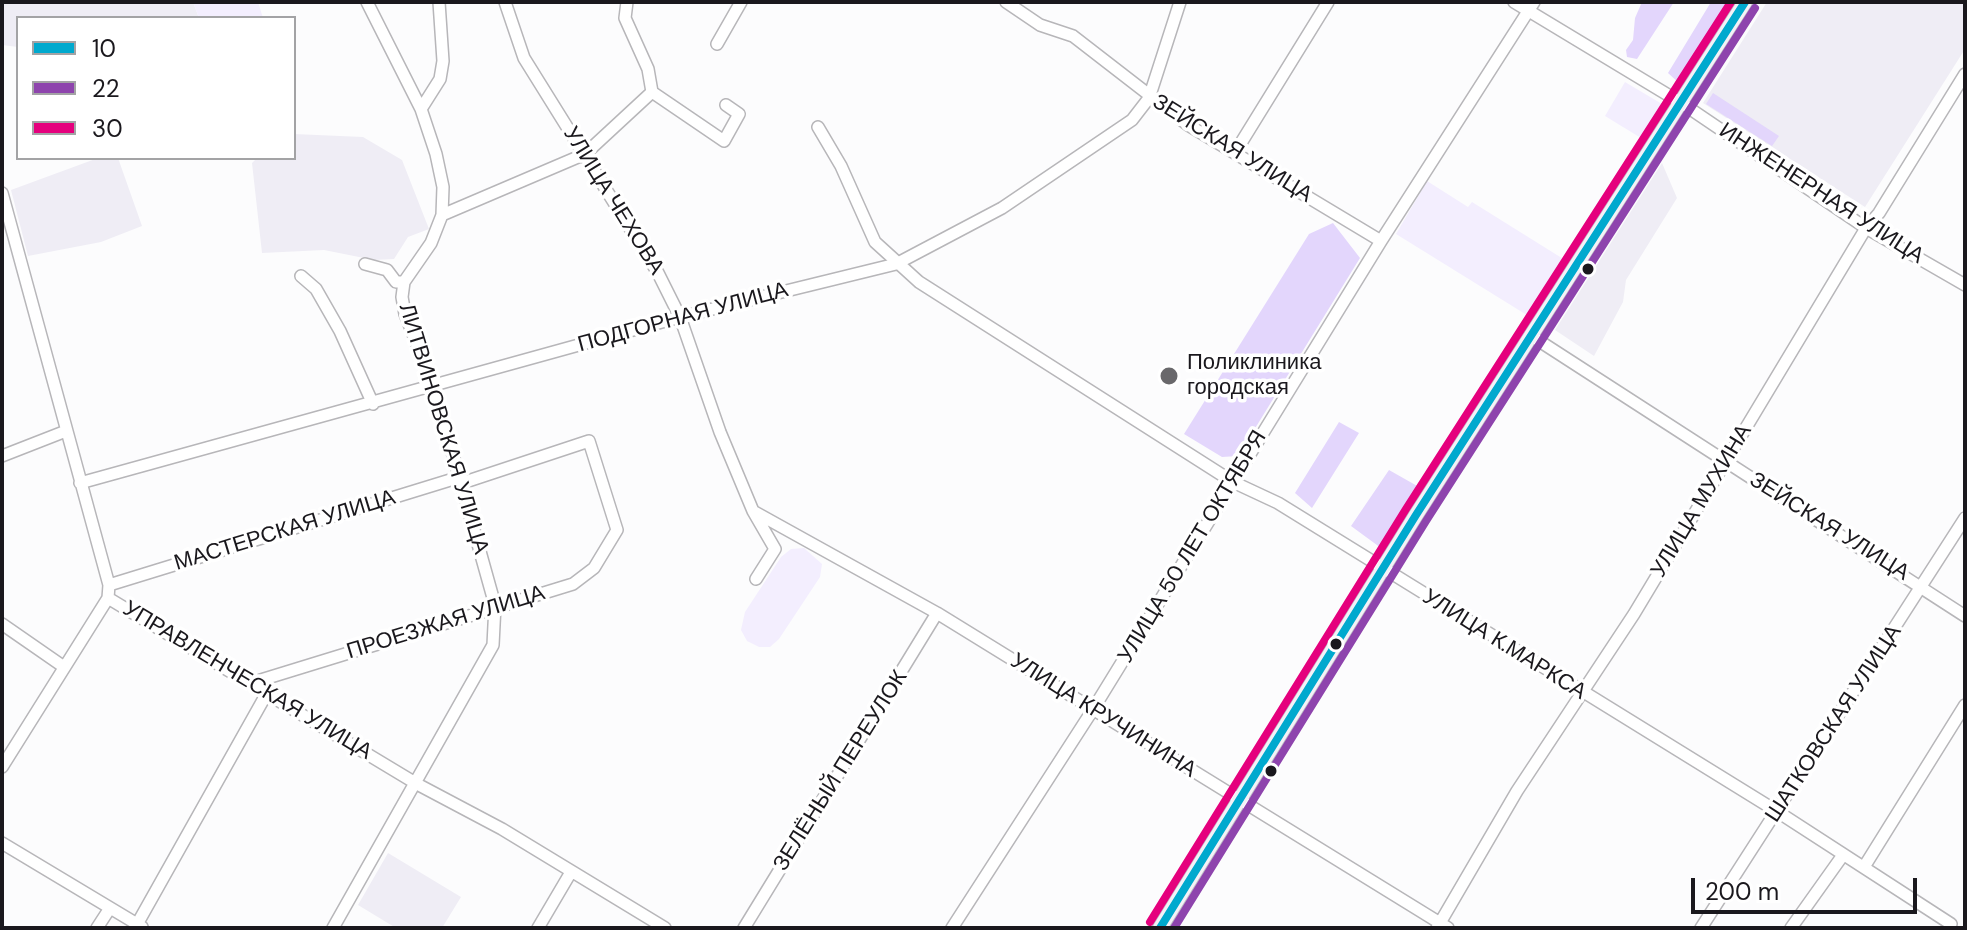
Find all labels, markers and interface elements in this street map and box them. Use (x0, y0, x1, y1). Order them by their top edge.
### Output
legend (16, 16, 296, 160)
text: 10 (92, 33, 116, 64)
text: 22 (92, 73, 120, 104)
street label: ЗЕЙСКАЯ УЛИЦА (1147, 89, 1317, 209)
text: 30 (92, 113, 123, 144)
street label: ИНЖЕНЕРНАЯ УЛИЦА (1714, 118, 1928, 270)
street label: УЛИЦА ЧЕХОВА (557, 122, 669, 280)
unlabelled marker (1580, 261, 1596, 277)
street label: ПОДГОРНАЯ УЛИЦА (575, 277, 791, 359)
street label: ЛИТВИНОВСКАЯ УЛИЦА (392, 300, 494, 558)
place label: Поликлиника городская (1187, 350, 1321, 402)
marker: Поликлиника городская (1158, 365, 1180, 387)
street label: УЛИЦА МУХИНА (1646, 420, 1758, 582)
street label: УЛИЦА 50 ЛЕТ ОКТЯБРЯ (1113, 426, 1273, 668)
street label: ЗЕЙСКАЯ УЛИЦА (1744, 467, 1914, 587)
street label: МАСТЕРСКАЯ УЛИЦА (171, 485, 399, 577)
street label: ПРОЕЗЖАЯ УЛИЦА (344, 580, 548, 666)
street label: УЛИЦА К.МАРКСА (1417, 584, 1591, 706)
street label: УПРАВЛЕНЧЕСКАЯ УЛИЦА (118, 596, 376, 766)
street label: ШАТКОВСКАЯ УЛИЦА (1760, 620, 1908, 828)
unlabelled marker (1328, 636, 1344, 652)
street label: УЛИЦА КРУЧИНИНА (1005, 648, 1201, 784)
street label: ЗЕЛЁНЫЙ ПЕРЕУЛОК (768, 666, 914, 876)
unlabelled marker (1263, 763, 1279, 779)
scale bar (1695, 862, 1921, 912)
text: 200 m (1705, 876, 1779, 907)

